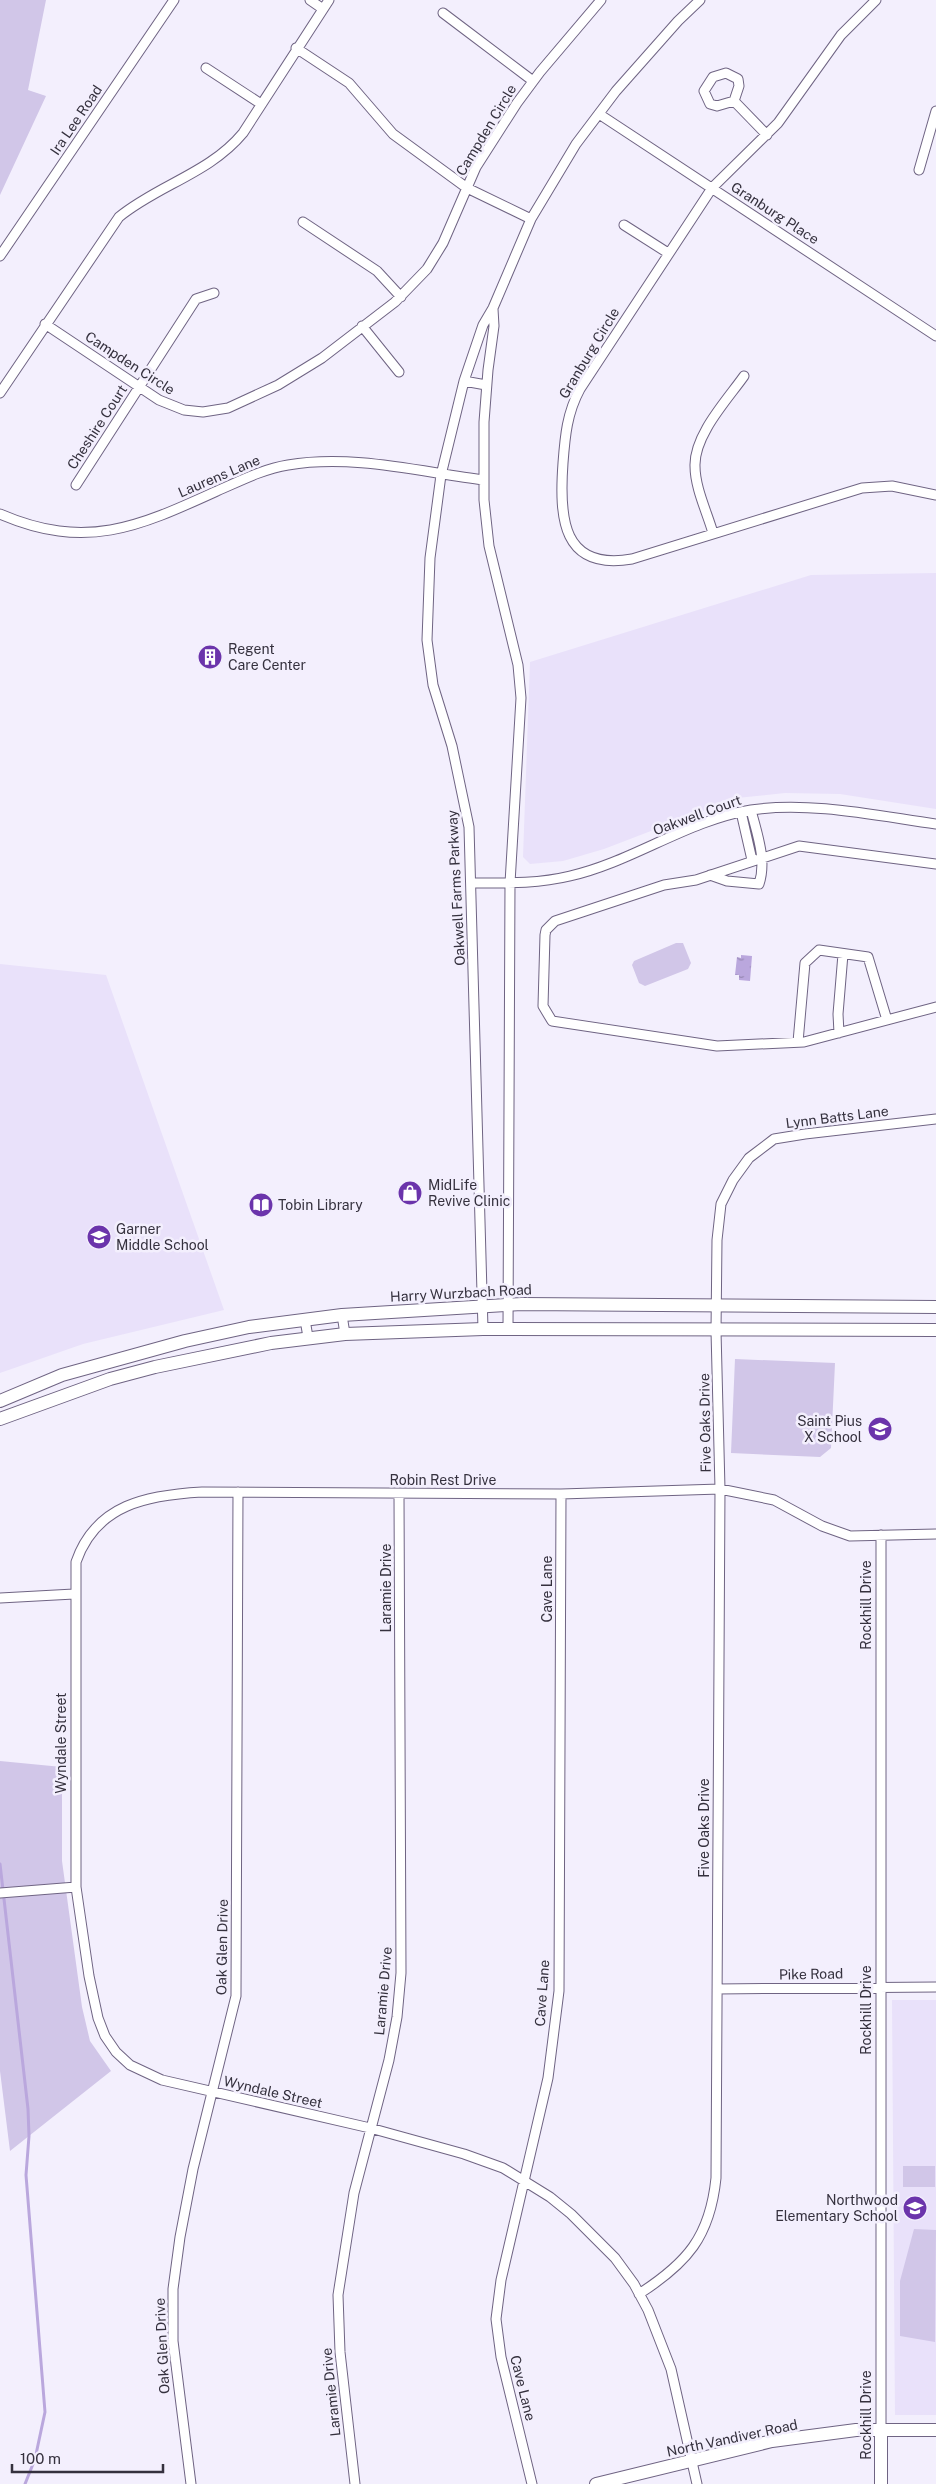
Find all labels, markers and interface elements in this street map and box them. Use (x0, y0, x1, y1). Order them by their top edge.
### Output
street label: Ira Lee Road (47, 82, 105, 158)
street label: Campden Circle (453, 82, 520, 178)
street label: Granburg Place (728, 179, 822, 247)
street label: Granburg Circle (556, 305, 622, 401)
street label: Campden Circle (82, 328, 178, 398)
street label: Cheshire Court (64, 382, 130, 472)
street label: Laurens Lane (176, 452, 262, 500)
place label: Regent Care Center (228, 641, 306, 673)
building icon: Regent Care Center (197, 644, 223, 670)
street label: Oakwell Court (651, 792, 743, 838)
street label: Oakwell Farms Parkway (444, 809, 468, 966)
street label: Lynn Batts Lane (785, 1103, 889, 1131)
place label: MidLife Revive Clinic (428, 1177, 510, 1209)
shop icon: MidLife Revive Clinic (397, 1180, 423, 1206)
library icon: Tobin Library (248, 1192, 274, 1218)
place label: Tobin Library (278, 1197, 363, 1213)
place label: Garner Middle School (116, 1221, 209, 1253)
school or university icon: Garner Middle School (86, 1224, 112, 1250)
street label: Harry Wurzbach Road (390, 1281, 532, 1305)
street label: Five Oaks Drive (696, 1373, 714, 1473)
place label: Saint Pius X School (797, 1413, 862, 1445)
school or university icon: Saint Pius X School (867, 1416, 893, 1442)
street label: Robin Rest Drive (390, 1472, 497, 1488)
street label: Laramie Drive (378, 1544, 394, 1632)
street label: Cave Lane (539, 1556, 555, 1622)
street label: Rockhill Drive (858, 1560, 874, 1650)
street label: Wyndale Street (53, 1692, 69, 1794)
street label: Five Oaks Drive (696, 1778, 712, 1878)
street label: Oak Glen Drive (213, 1899, 231, 1995)
street label: Laramie Drive (371, 1946, 395, 2036)
street label: Cave Lane (532, 1959, 552, 2027)
street label: Pike Road (779, 1965, 843, 1983)
street label: Rockhill Drive (858, 1965, 874, 2055)
street label: Wyndale Street (222, 2073, 324, 2111)
place label: Northwood Elementary School (775, 2192, 898, 2224)
school or university icon: Northwood Elementary School (902, 2195, 928, 2221)
street label: Oak Glen Drive (151, 2297, 173, 2394)
street label: Laramie Drive (318, 2347, 344, 2437)
street label: Cave Lane (507, 2354, 539, 2422)
street label: Rockhill Drive (858, 2370, 874, 2460)
street label: North Vandiver Road (665, 2416, 799, 2460)
scale bar (12, 2442, 164, 2474)
text: 100 m (20, 2450, 61, 2467)

